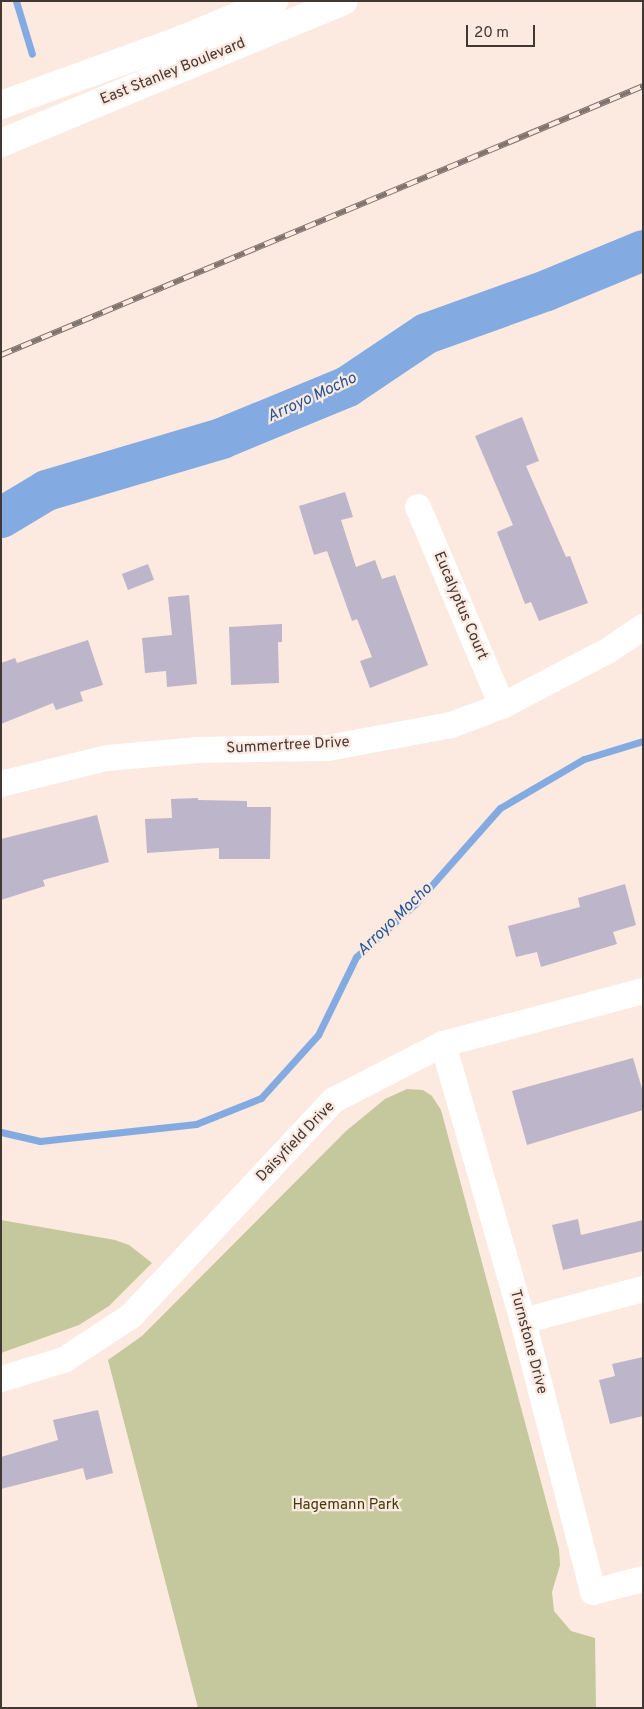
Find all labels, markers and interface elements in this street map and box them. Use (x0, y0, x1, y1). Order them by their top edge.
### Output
scale bar (469, 15, 538, 47)
text: 20 m (474, 24, 509, 43)
street label: East Stanley Boulevard (98, 35, 248, 109)
water label: Arroyo Mocho (264, 369, 360, 427)
street label: Eucalyptus Court (429, 549, 491, 663)
street label: Summertree Drive (226, 734, 350, 758)
water label: Arroyo Mocho (354, 880, 436, 960)
street label: Daisyfield Drive (253, 1098, 339, 1186)
street label: Turnstone Drive (505, 1288, 551, 1396)
park label: Hagemann Park (292, 1497, 400, 1515)

